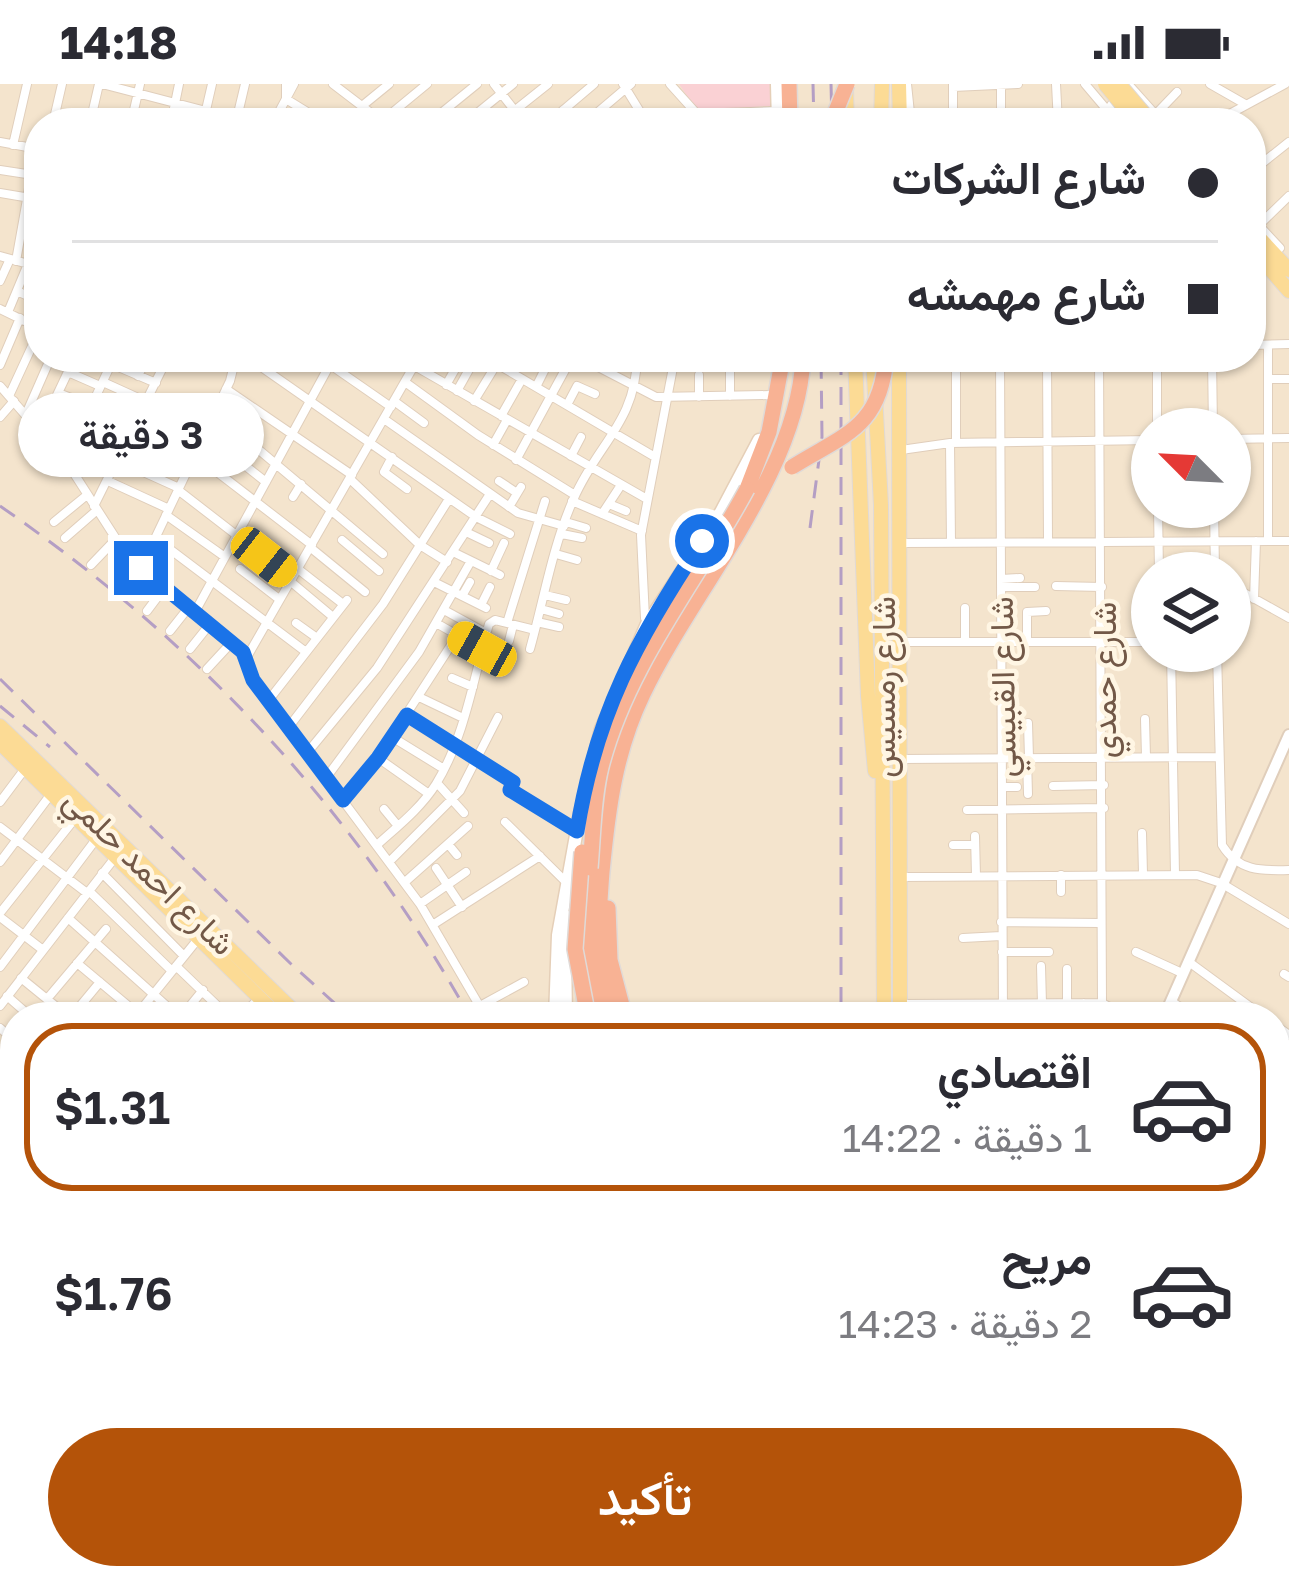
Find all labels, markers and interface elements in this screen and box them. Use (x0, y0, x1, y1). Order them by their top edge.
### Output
text: 14:18 (60, 15, 178, 69)
text: شارع الشركات (892, 150, 1146, 204)
text: شارع مهمشه (907, 266, 1146, 320)
callout: 3 دقيقة (18, 394, 264, 478)
north arrow (1131, 408, 1251, 528)
map controls (1131, 408, 1251, 672)
text: 3 دقيقة (79, 411, 203, 458)
route start (675, 514, 729, 568)
car (225, 521, 303, 593)
route end (114, 541, 168, 595)
button: layers (1131, 552, 1251, 672)
street label: شارع رمسيس (863, 596, 906, 778)
street label: شارع القبيسي (981, 596, 1031, 778)
street label: شارع حمدي (1084, 602, 1131, 758)
car (442, 616, 522, 682)
street label: شارع احمد حلمي (51, 780, 244, 968)
text: اقتصادي (937, 1044, 1092, 1098)
icon: car (1128, 1053, 1236, 1161)
text: $1.31 (54, 1080, 170, 1134)
text: 1 دقيقة · 14:22 (842, 1114, 1092, 1161)
text: مريح (1001, 1230, 1092, 1284)
icon: car (1128, 1239, 1236, 1347)
text: $1.76 (54, 1266, 173, 1320)
text: 2 دقيقة · 14:23 (838, 1300, 1092, 1347)
button: تأكيد (48, 1428, 1242, 1566)

